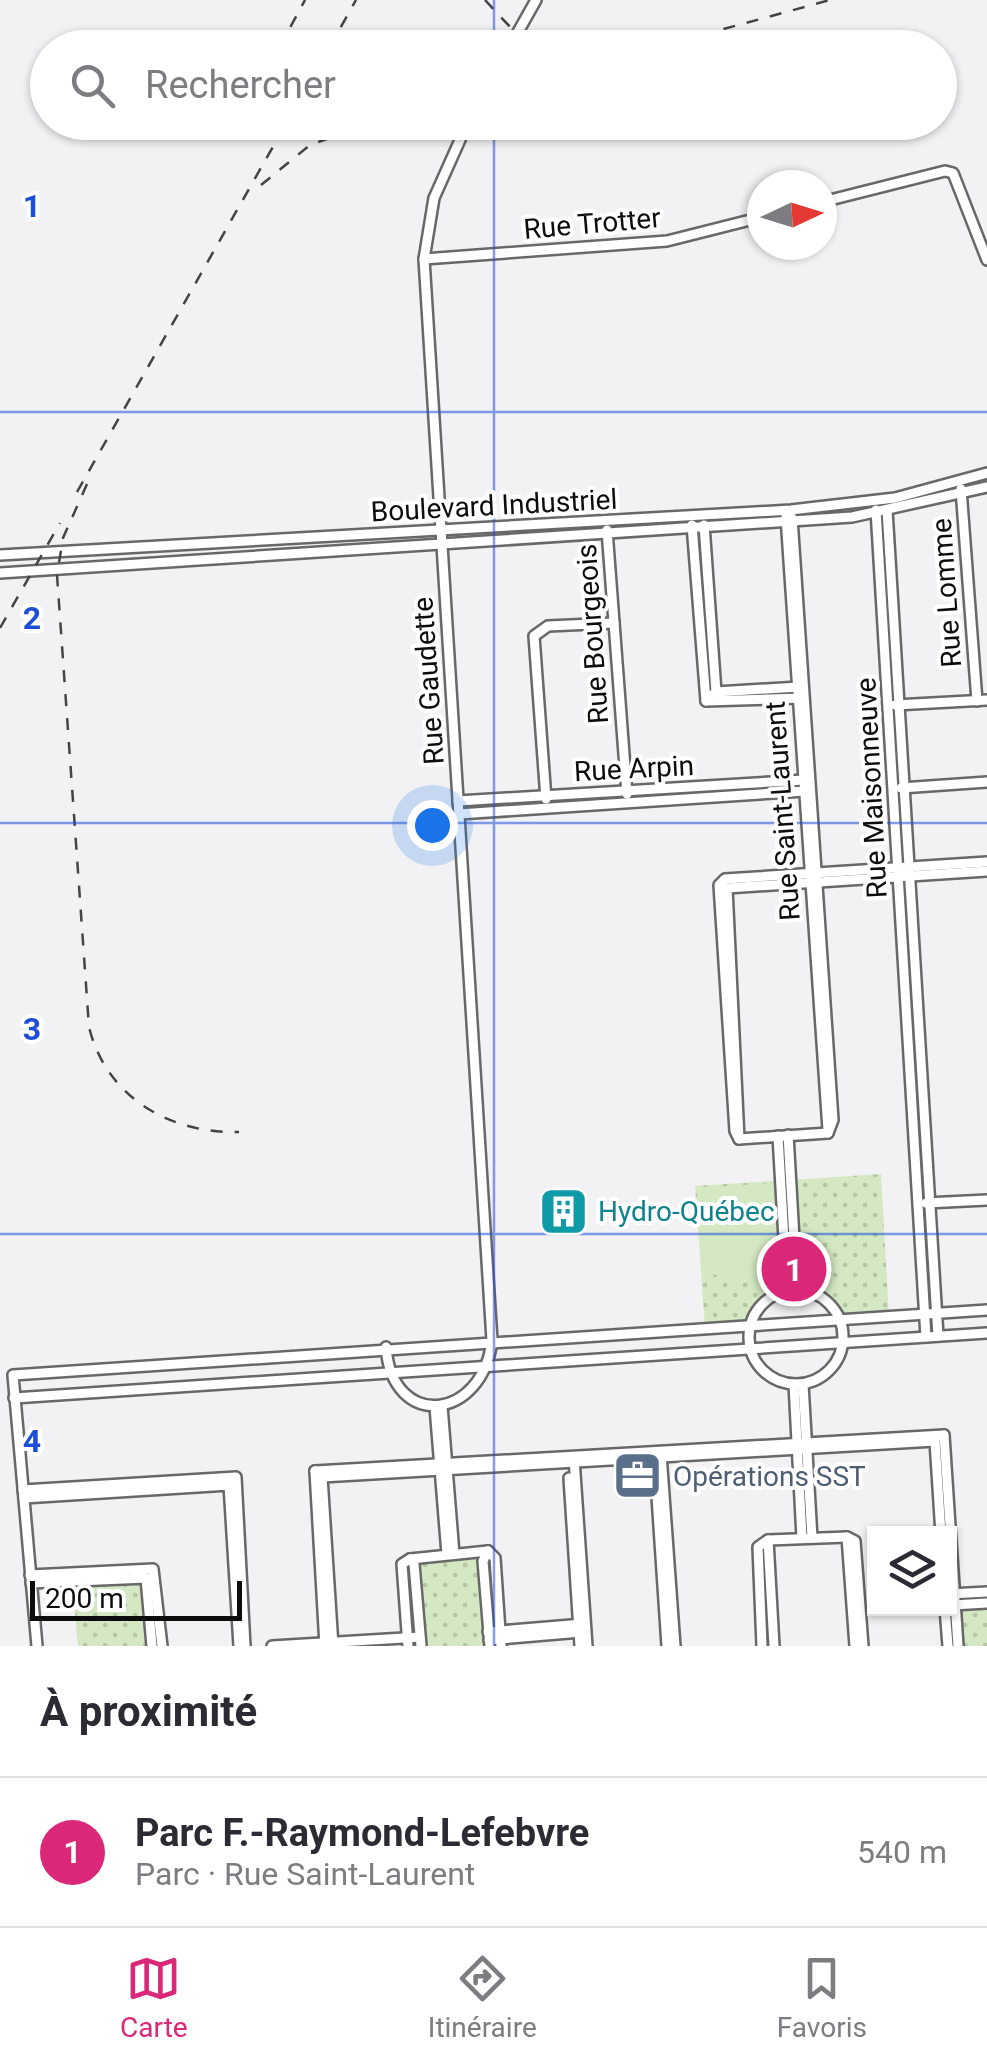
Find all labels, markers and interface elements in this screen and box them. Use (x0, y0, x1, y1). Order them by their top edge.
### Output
search box (30, 30, 957, 140)
icon: search (65, 58, 120, 113)
text: Rechercher (145, 63, 336, 107)
north arrow (747, 170, 837, 260)
text: 1 (23, 187, 41, 225)
street label: Rue Trotter (522, 201, 662, 246)
street label: Boulevard Industriel (370, 483, 618, 528)
street label: Rue Lomme (925, 517, 968, 669)
street label: Rue Bourgeois (570, 543, 615, 725)
street label: Rue Gaudette (406, 596, 451, 766)
text: 2 (23, 599, 41, 637)
street label: Rue Maisonneuve (849, 677, 894, 899)
street label: Rue Saint-Laurent (758, 700, 807, 922)
street label: Rue Arpin (573, 749, 695, 788)
your location (407, 800, 458, 851)
text: 3 (23, 1010, 41, 1048)
building icon: Hydro-Québec (537, 1185, 589, 1237)
place label: Hydro-Québec (598, 1195, 775, 1228)
pin: 1 (762, 1232, 826, 1306)
text: 4 (23, 1422, 41, 1460)
office icon: Opérations SST (612, 1450, 664, 1502)
place label: Opérations SST (673, 1460, 866, 1493)
map controls (867, 1526, 957, 1616)
button: layers (867, 1526, 957, 1616)
scale bar (30, 1576, 242, 1620)
text: 200 m (45, 1582, 124, 1615)
text: À proximité (40, 1687, 257, 1736)
text: Parc F.-Raymond-Lefebvre (135, 1811, 589, 1855)
text: 1 (63, 1833, 82, 1871)
text: 540 m (857, 1833, 947, 1871)
text: Parc · Rue Saint-Laurent (135, 1855, 475, 1893)
tab: Carte (120, 1951, 188, 2044)
tab: Itinéraire (428, 1951, 537, 2044)
tab: Favoris (777, 1951, 867, 2044)

